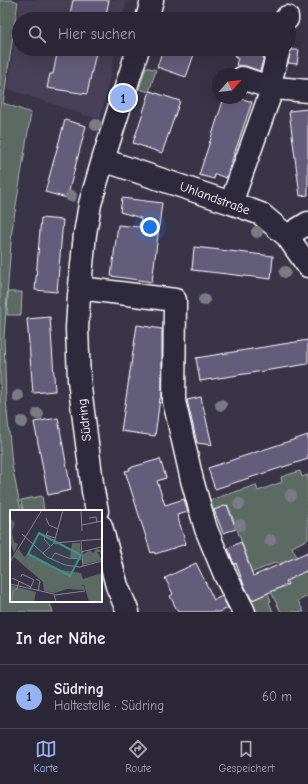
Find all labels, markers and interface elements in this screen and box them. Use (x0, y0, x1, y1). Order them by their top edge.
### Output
search box (12, 12, 296, 56)
icon: search (26, 23, 48, 45)
text: Hier suchen (58, 25, 136, 43)
north arrow (212, 68, 248, 104)
pin: 1 (110, 83, 136, 113)
street label: Uhlandstraße (178, 178, 253, 218)
your location (140, 217, 160, 237)
street label: Südring (74, 398, 94, 442)
inset map (10, 510, 102, 602)
text: In der Nähe (16, 629, 105, 648)
text: Südring (54, 680, 104, 698)
text: 1 (26, 689, 32, 704)
text: 60 m (262, 689, 292, 704)
text: Haltestelle · Südring (54, 698, 164, 713)
tab: Karte (34, 738, 58, 775)
tab: Route (125, 738, 151, 775)
tab: Gespeichert (218, 738, 274, 775)

